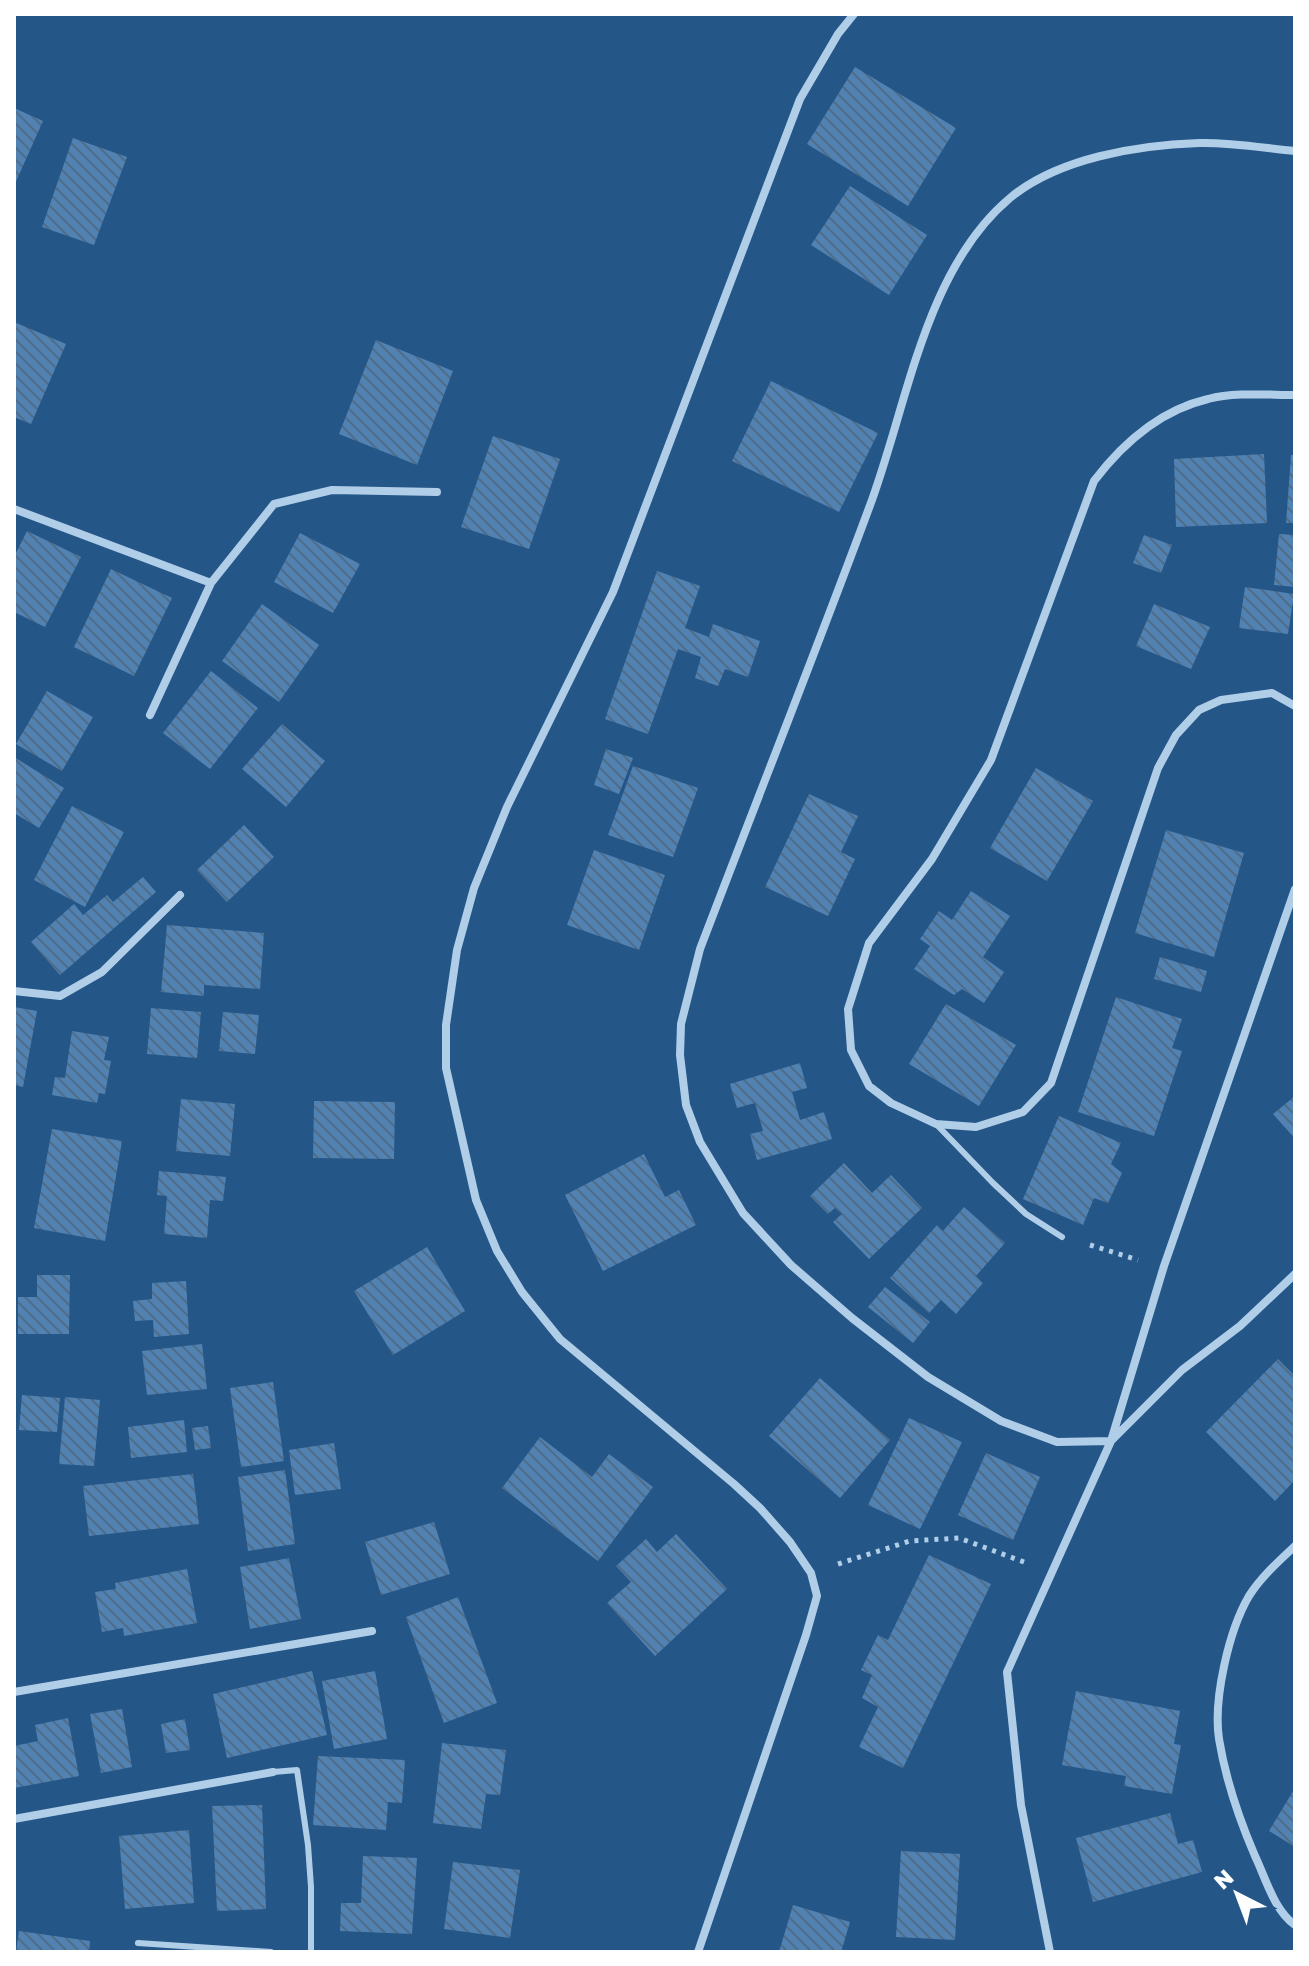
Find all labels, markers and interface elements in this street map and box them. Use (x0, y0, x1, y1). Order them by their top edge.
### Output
north arrow (1197, 1854, 1277, 1934)
text: N (1208, 1863, 1239, 1894)

